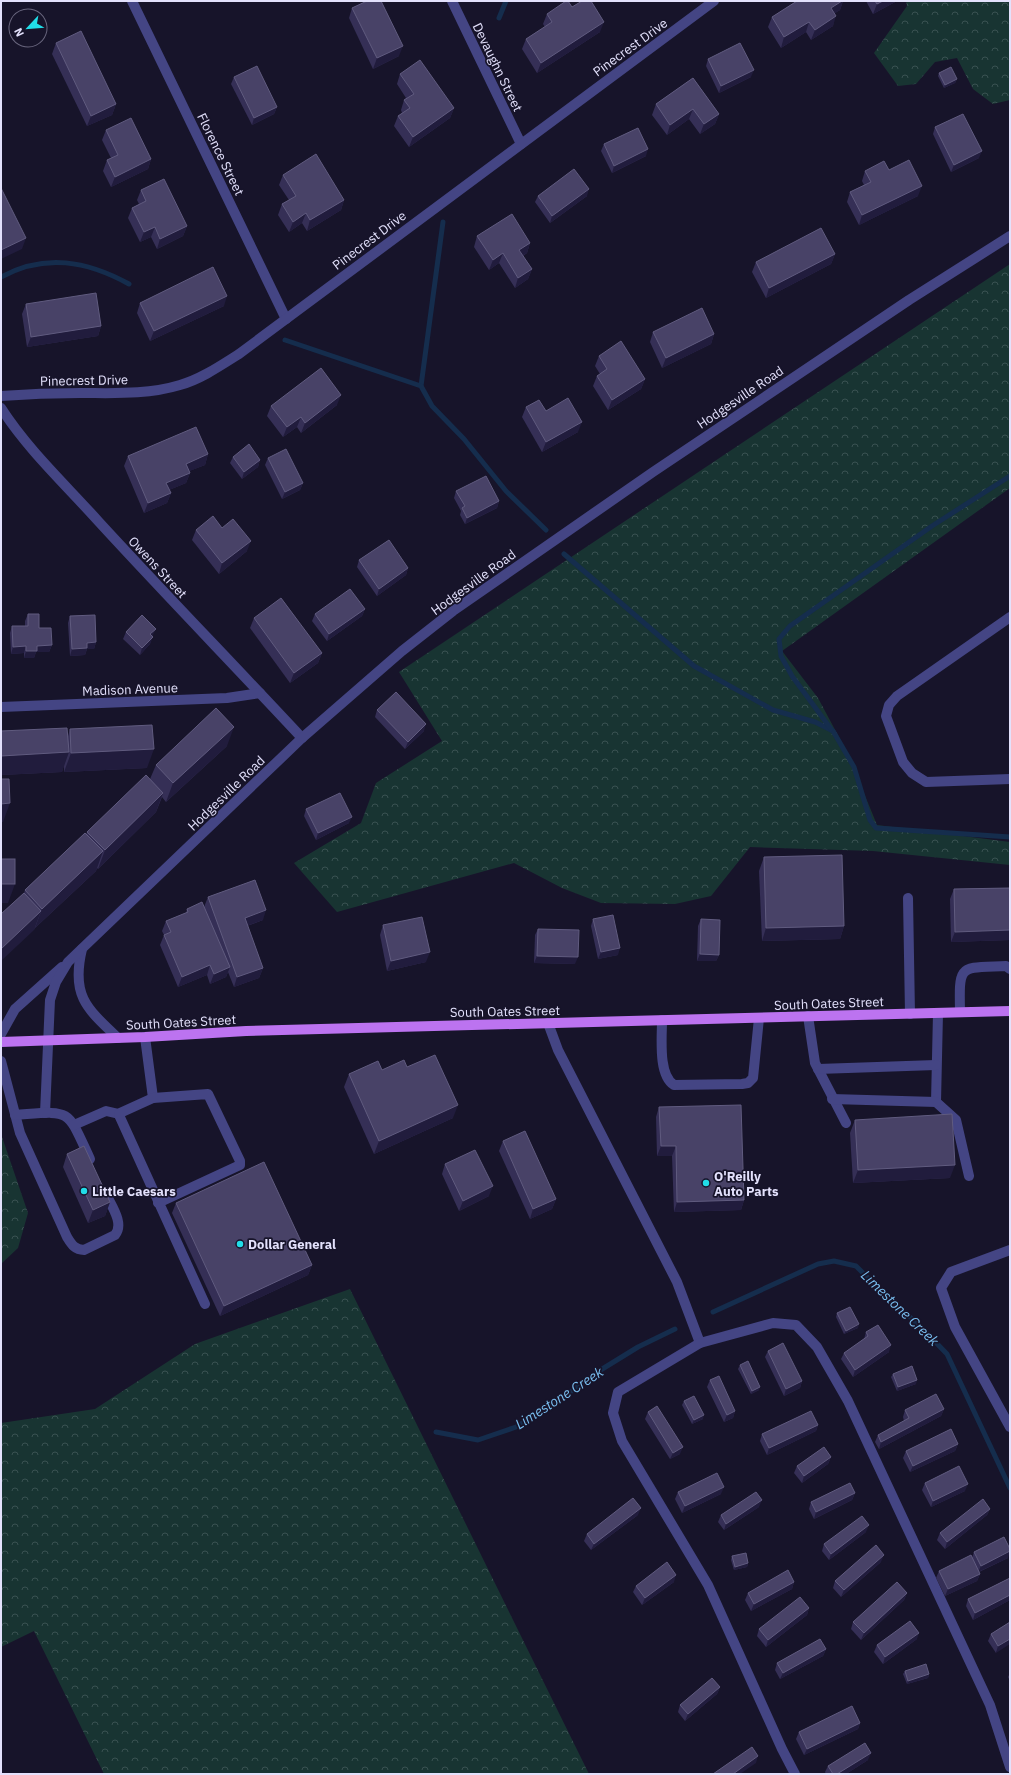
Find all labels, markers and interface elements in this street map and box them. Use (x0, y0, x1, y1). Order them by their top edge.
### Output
north arrow (8, 8, 48, 48)
street label: Pinecrest Drive (590, 15, 671, 80)
street label: Devaughn Street (469, 20, 526, 114)
text: N (11, 26, 27, 39)
street label: Florence Street (193, 110, 248, 198)
street label: Pinecrest Drive (329, 207, 410, 274)
street label: Hodgesville Road (694, 362, 787, 433)
street label: Pinecrest Drive (40, 371, 128, 390)
street label: Owens Street (125, 533, 191, 602)
street label: Hodgesville Road (428, 546, 519, 619)
street label: Madison Avenue (82, 679, 178, 700)
street label: Hodgesville Road (184, 752, 269, 835)
street label: South Oates Street (774, 993, 884, 1014)
street label: South Oates Street (450, 1002, 560, 1021)
street label: South Oates Street (126, 1011, 236, 1034)
place label: O'Reilly Auto Parts (714, 1168, 779, 1200)
marker: O'Reilly Auto Parts (701, 1178, 711, 1188)
place label: Little Caesars (92, 1183, 176, 1200)
marker: Little Caesars (79, 1186, 89, 1196)
place label: Dollar General (248, 1236, 336, 1253)
marker: Dollar General (235, 1239, 245, 1249)
water label: Limestone Creek (857, 1266, 943, 1350)
water label: Limestone Creek (512, 1362, 607, 1433)

